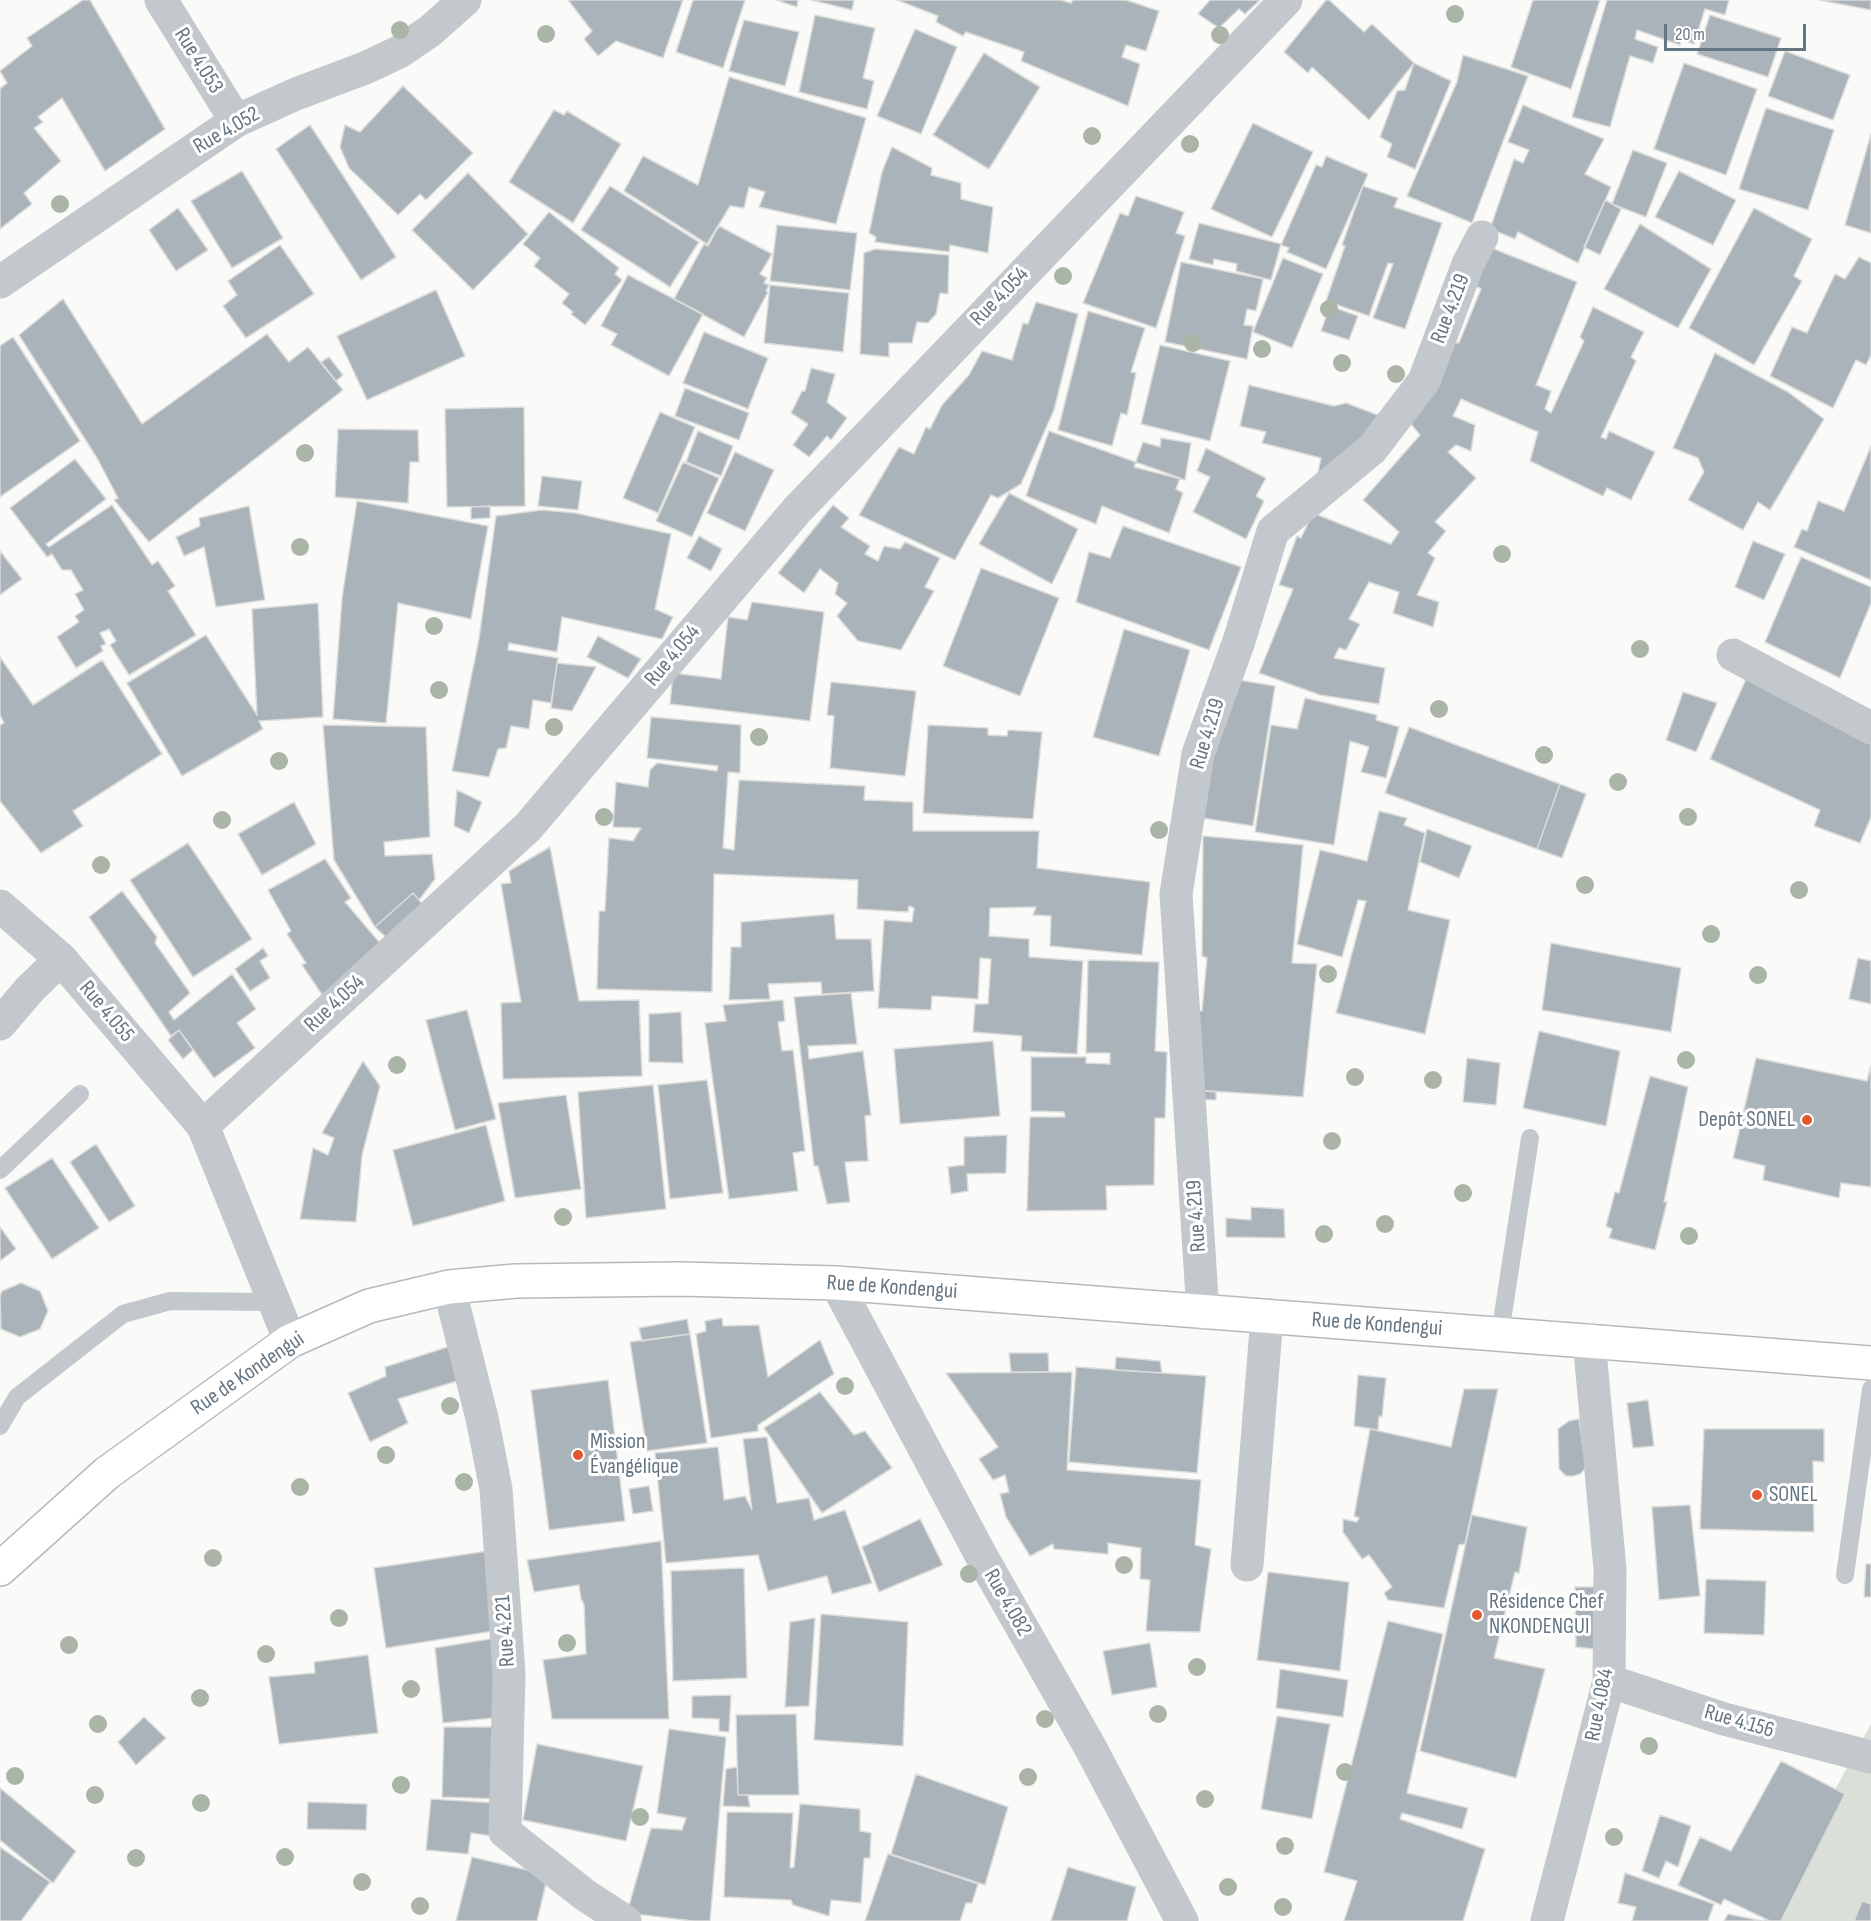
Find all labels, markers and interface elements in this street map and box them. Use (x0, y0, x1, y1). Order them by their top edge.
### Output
scale bar (1667, 12, 1810, 50)
street label: Rue 4.053 (168, 23, 228, 99)
text: 20 m (1675, 24, 1705, 45)
street label: Rue 4.052 (189, 102, 265, 160)
street label: Rue 4.054 (965, 262, 1035, 332)
street label: Rue 4.219 (1426, 270, 1476, 348)
street label: Rue 4.054 (640, 620, 706, 692)
street label: Rue 4.219 (1185, 696, 1231, 772)
street label: Rue 4.054 (300, 970, 370, 1038)
street label: Rue 4.055 (73, 976, 139, 1048)
place label: Depôt SONEL (1698, 1107, 1795, 1133)
marker: Depôt SONEL (1800, 1113, 1814, 1127)
street label: Rue 4.219 (1181, 1179, 1213, 1253)
street label: Rue de Kondengui (826, 1270, 958, 1306)
street label: Rue de Kondengui (1311, 1307, 1443, 1343)
street label: Rue de Kondengui (186, 1326, 310, 1422)
place label: Mission Évangélique (590, 1429, 679, 1480)
marker: Mission Évangélique (571, 1448, 585, 1462)
place label: SONEL (1769, 1482, 1818, 1508)
marker: SONEL (1750, 1488, 1764, 1502)
street label: Rue 4.082 (977, 1565, 1037, 1641)
place label: Résidence Chef NKONDENGUI (1489, 1589, 1604, 1640)
street label: Rue 4.221 (490, 1594, 522, 1668)
marker: Résidence Chef NKONDENGUI (1470, 1608, 1484, 1622)
street label: Rue 4.084 (1580, 1666, 1620, 1744)
street label: Rue 4.156 (1701, 1699, 1777, 1745)

